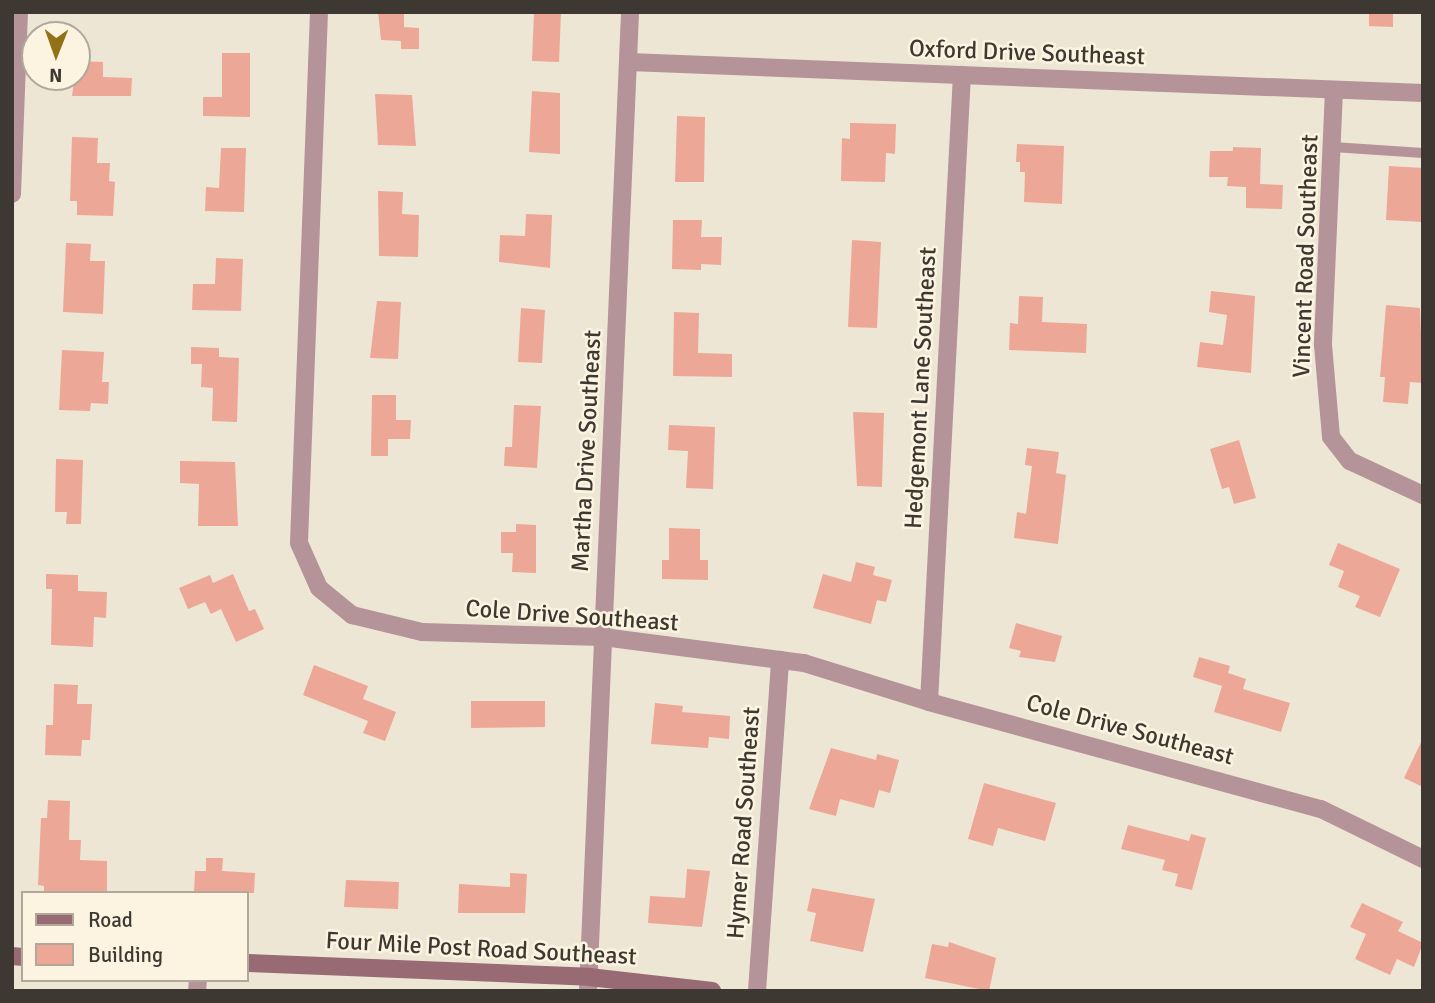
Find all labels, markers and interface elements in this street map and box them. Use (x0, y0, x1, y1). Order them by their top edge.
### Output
north arrow (21, 21, 91, 91)
street label: Oxford Drive Southeast (909, 34, 1145, 72)
text: N (49, 63, 62, 87)
street label: Vincent Road Southeast (1287, 134, 1325, 378)
street label: Hedgemont Lane Southeast (899, 246, 943, 530)
street label: Martha Drive Southeast (566, 329, 608, 573)
street label: Cole Drive Southeast (465, 594, 679, 638)
street label: Cole Drive Southeast (1023, 688, 1237, 772)
street label: Hymer Road Southeast (722, 706, 766, 940)
legend (21, 891, 248, 982)
text: Road (88, 907, 133, 933)
street label: Four Mile Post Road Southeast (325, 926, 637, 972)
text: Building (88, 942, 163, 968)

